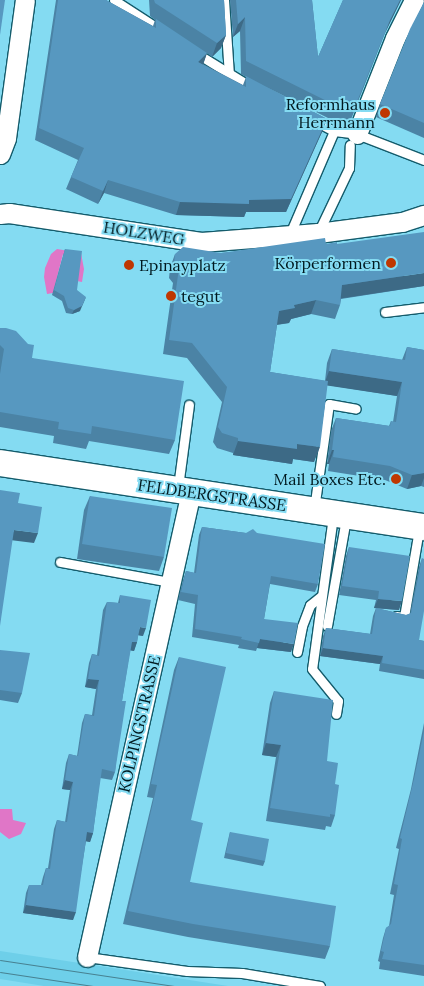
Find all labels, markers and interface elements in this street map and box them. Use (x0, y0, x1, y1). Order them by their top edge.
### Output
place label: Reformhaus Herrmann (286, 94, 375, 132)
marker: Reformhaus Herrmann (379, 107, 391, 119)
street label: HOLZWEG (102, 217, 186, 249)
place label: Körperformen (275, 253, 381, 273)
place label: Epinayplatz (139, 255, 226, 275)
marker: Körperformen (385, 257, 397, 269)
marker: Epinayplatz (123, 259, 135, 271)
place label: tegut (181, 286, 220, 306)
marker: tegut (165, 290, 177, 302)
place label: Mail Boxes Etc. (274, 469, 386, 489)
marker: Mail Boxes Etc. (390, 473, 402, 485)
street label: FELDBERGSTRASSE (136, 475, 288, 515)
street label: KOLPINGSTRASSE (114, 654, 164, 794)

